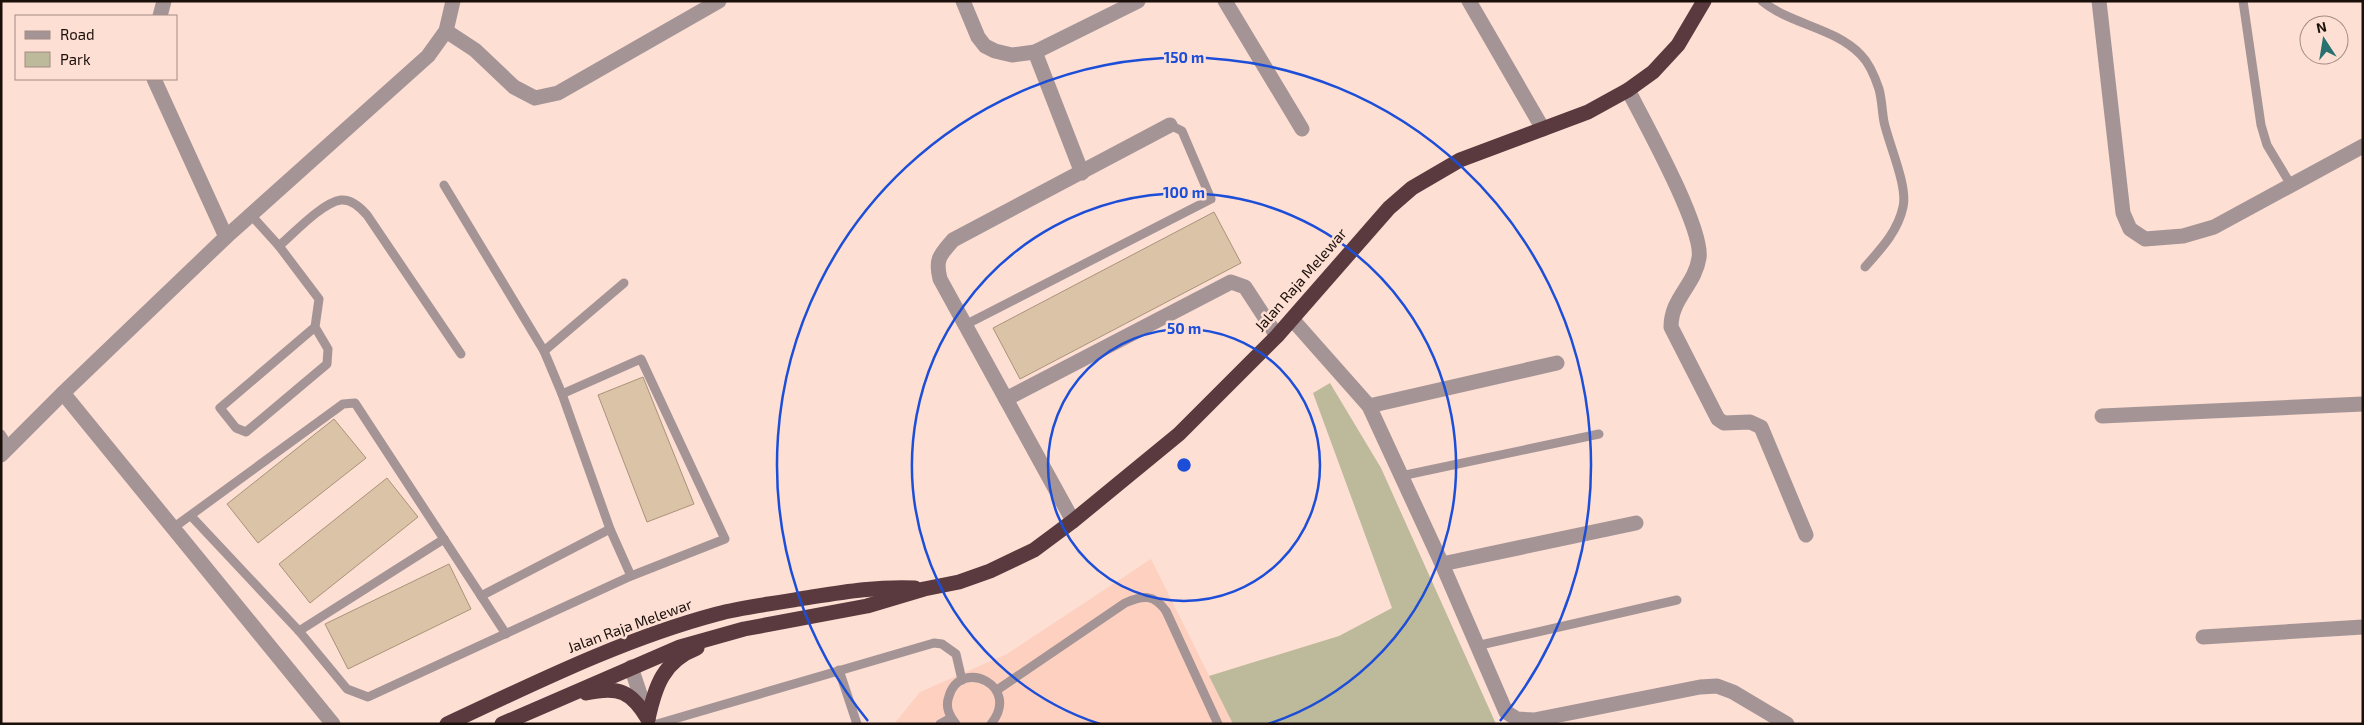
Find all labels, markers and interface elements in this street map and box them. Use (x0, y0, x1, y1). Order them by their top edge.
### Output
legend (15, 15, 178, 80)
north arrow (2299, 15, 2349, 65)
text: N (2314, 17, 2328, 36)
text: Road (60, 25, 95, 43)
text: 150 m (1164, 48, 1204, 66)
text: Park (60, 50, 91, 68)
text: 100 m (1163, 183, 1205, 201)
street label: Jalan Raja Melewar (1250, 224, 1351, 335)
text: 50 m (1167, 319, 1201, 337)
centre of rings (1175, 456, 1193, 474)
street label: Jalan Raja Melewar (565, 594, 695, 657)

